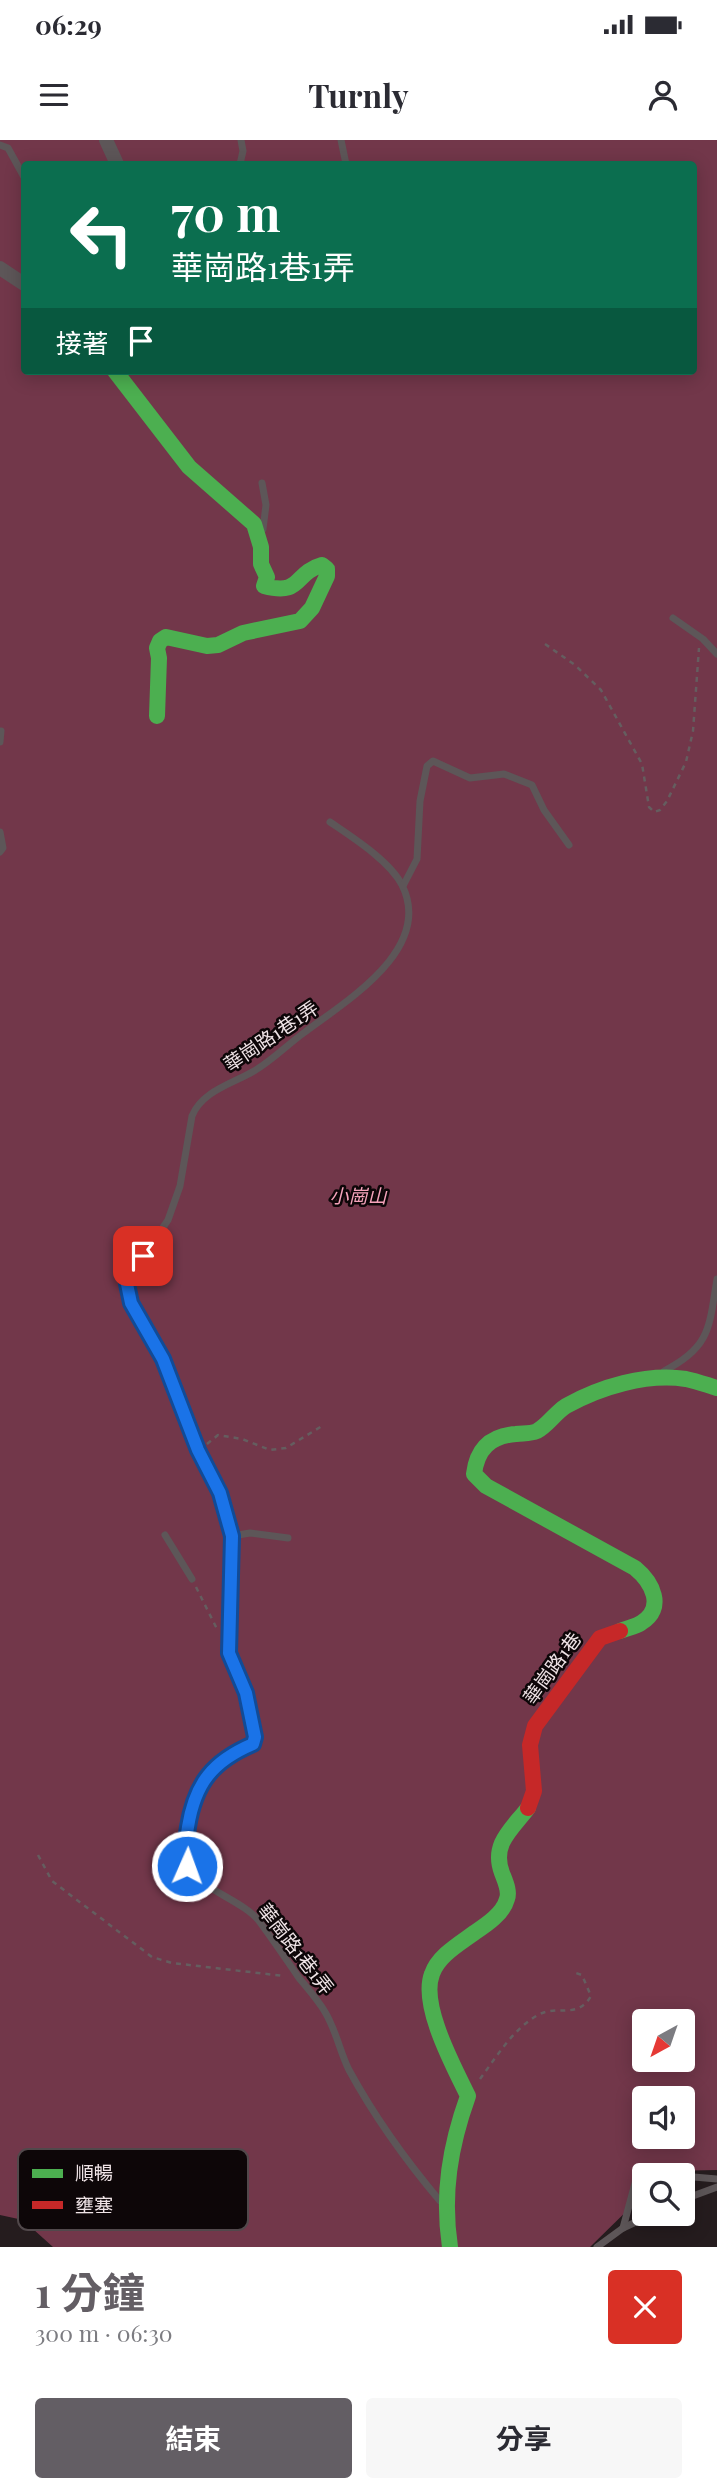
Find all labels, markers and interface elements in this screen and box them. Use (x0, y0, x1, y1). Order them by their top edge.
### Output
text: 06:29 (35, 7, 102, 42)
text: Turnly (308, 73, 409, 116)
icon: menu (35, 76, 73, 114)
icon: person (644, 76, 682, 114)
text: 70 m (171, 179, 281, 244)
icon: left (56, 189, 147, 280)
text: 華崗路1巷1弄 (171, 244, 355, 287)
icon: arrive (122, 322, 160, 360)
text: 接著 (56, 325, 108, 360)
street label: 華崗路1巷1弄 (218, 994, 323, 1076)
park label: 小崗山 (329, 1182, 387, 1208)
pin (113, 1226, 173, 1286)
icon: arrive (124, 1237, 162, 1275)
street label: 華崗路1巷 (516, 1626, 586, 1709)
position arrow (150, 1829, 224, 1903)
street label: 華崗路1巷1弄 (253, 1897, 341, 1999)
north arrow (632, 2009, 695, 2072)
map controls (632, 2009, 695, 2226)
button: sound (632, 2086, 695, 2149)
legend (18, 2149, 248, 2230)
text: 順暢 (75, 2159, 113, 2185)
button: search (632, 2163, 695, 2226)
text: 壅塞 (75, 2191, 113, 2217)
text: 1 分鐘 (35, 2263, 145, 2319)
button: close (608, 2270, 682, 2344)
text: 300 m · 06:30 (35, 2317, 173, 2348)
button: 結束 (35, 2398, 352, 2478)
button: 分享 (366, 2398, 682, 2478)

